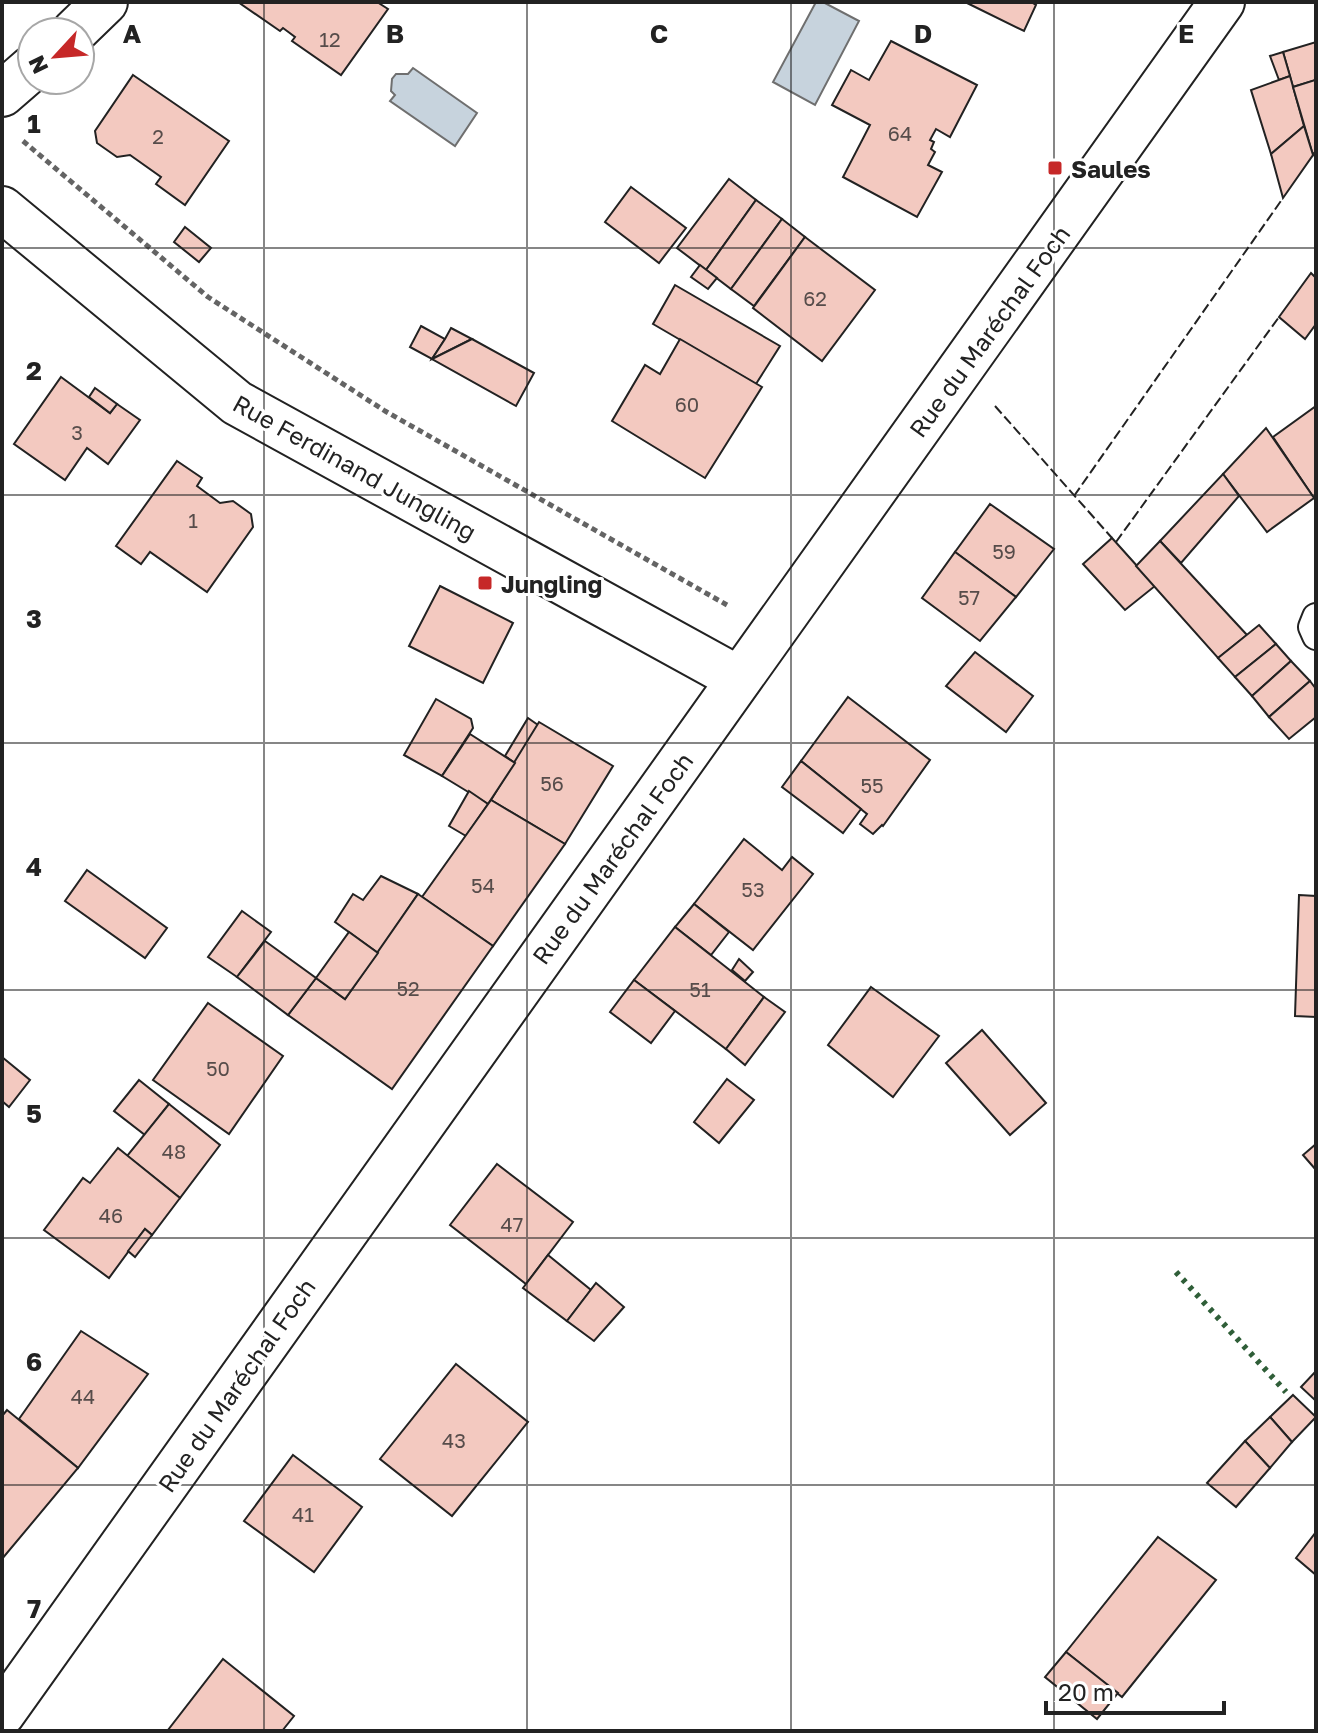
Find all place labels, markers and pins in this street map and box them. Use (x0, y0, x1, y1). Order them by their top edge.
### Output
place label: Saules (1071, 154, 1151, 183)
marker: Saules (1046, 159, 1064, 177)
place label: Jungling (501, 569, 602, 598)
marker: Jungling (476, 574, 494, 592)

